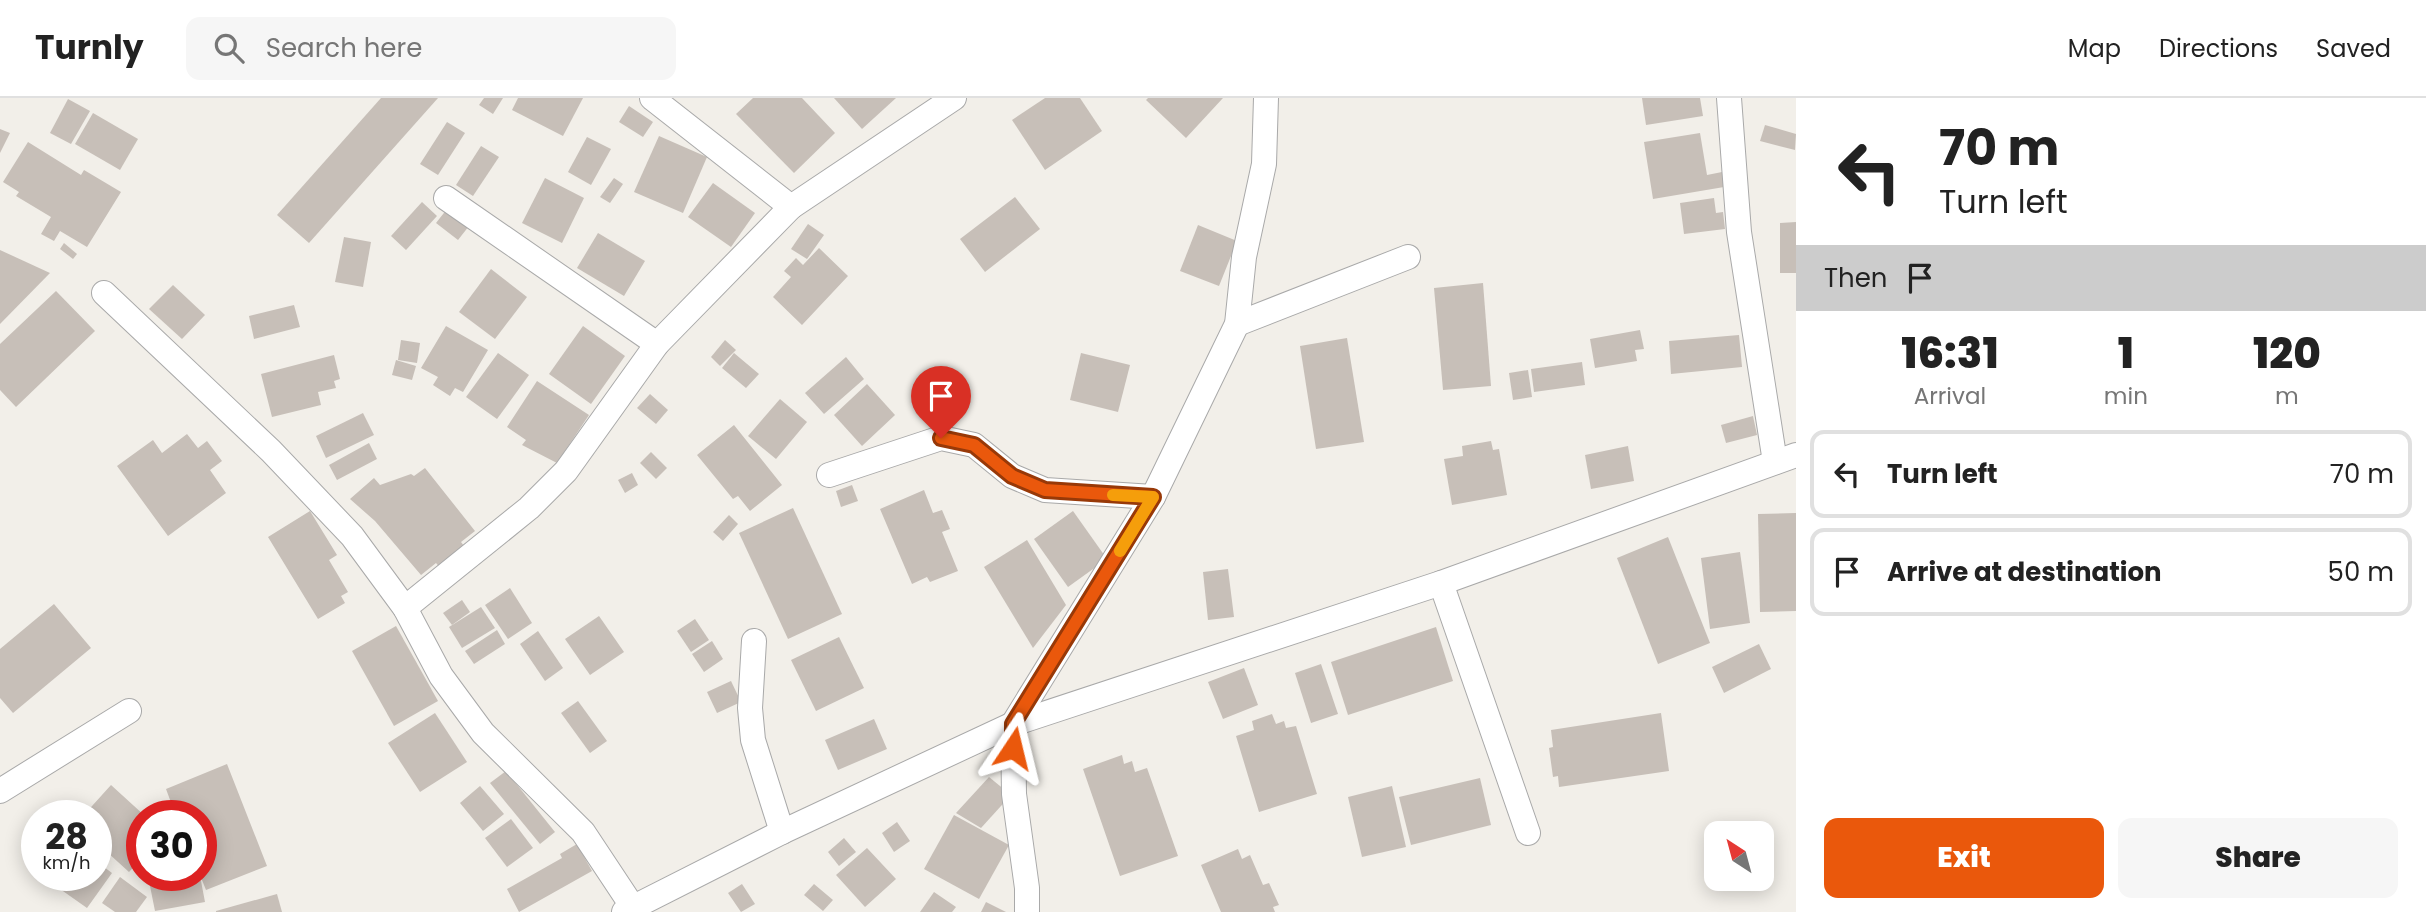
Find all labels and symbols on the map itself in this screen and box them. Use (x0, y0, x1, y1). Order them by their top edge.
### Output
pin (911, 366, 971, 438)
position arrow (976, 711, 1050, 785)
speed limit sign: 30 (126, 800, 217, 891)
north arrow (1704, 821, 1774, 891)

